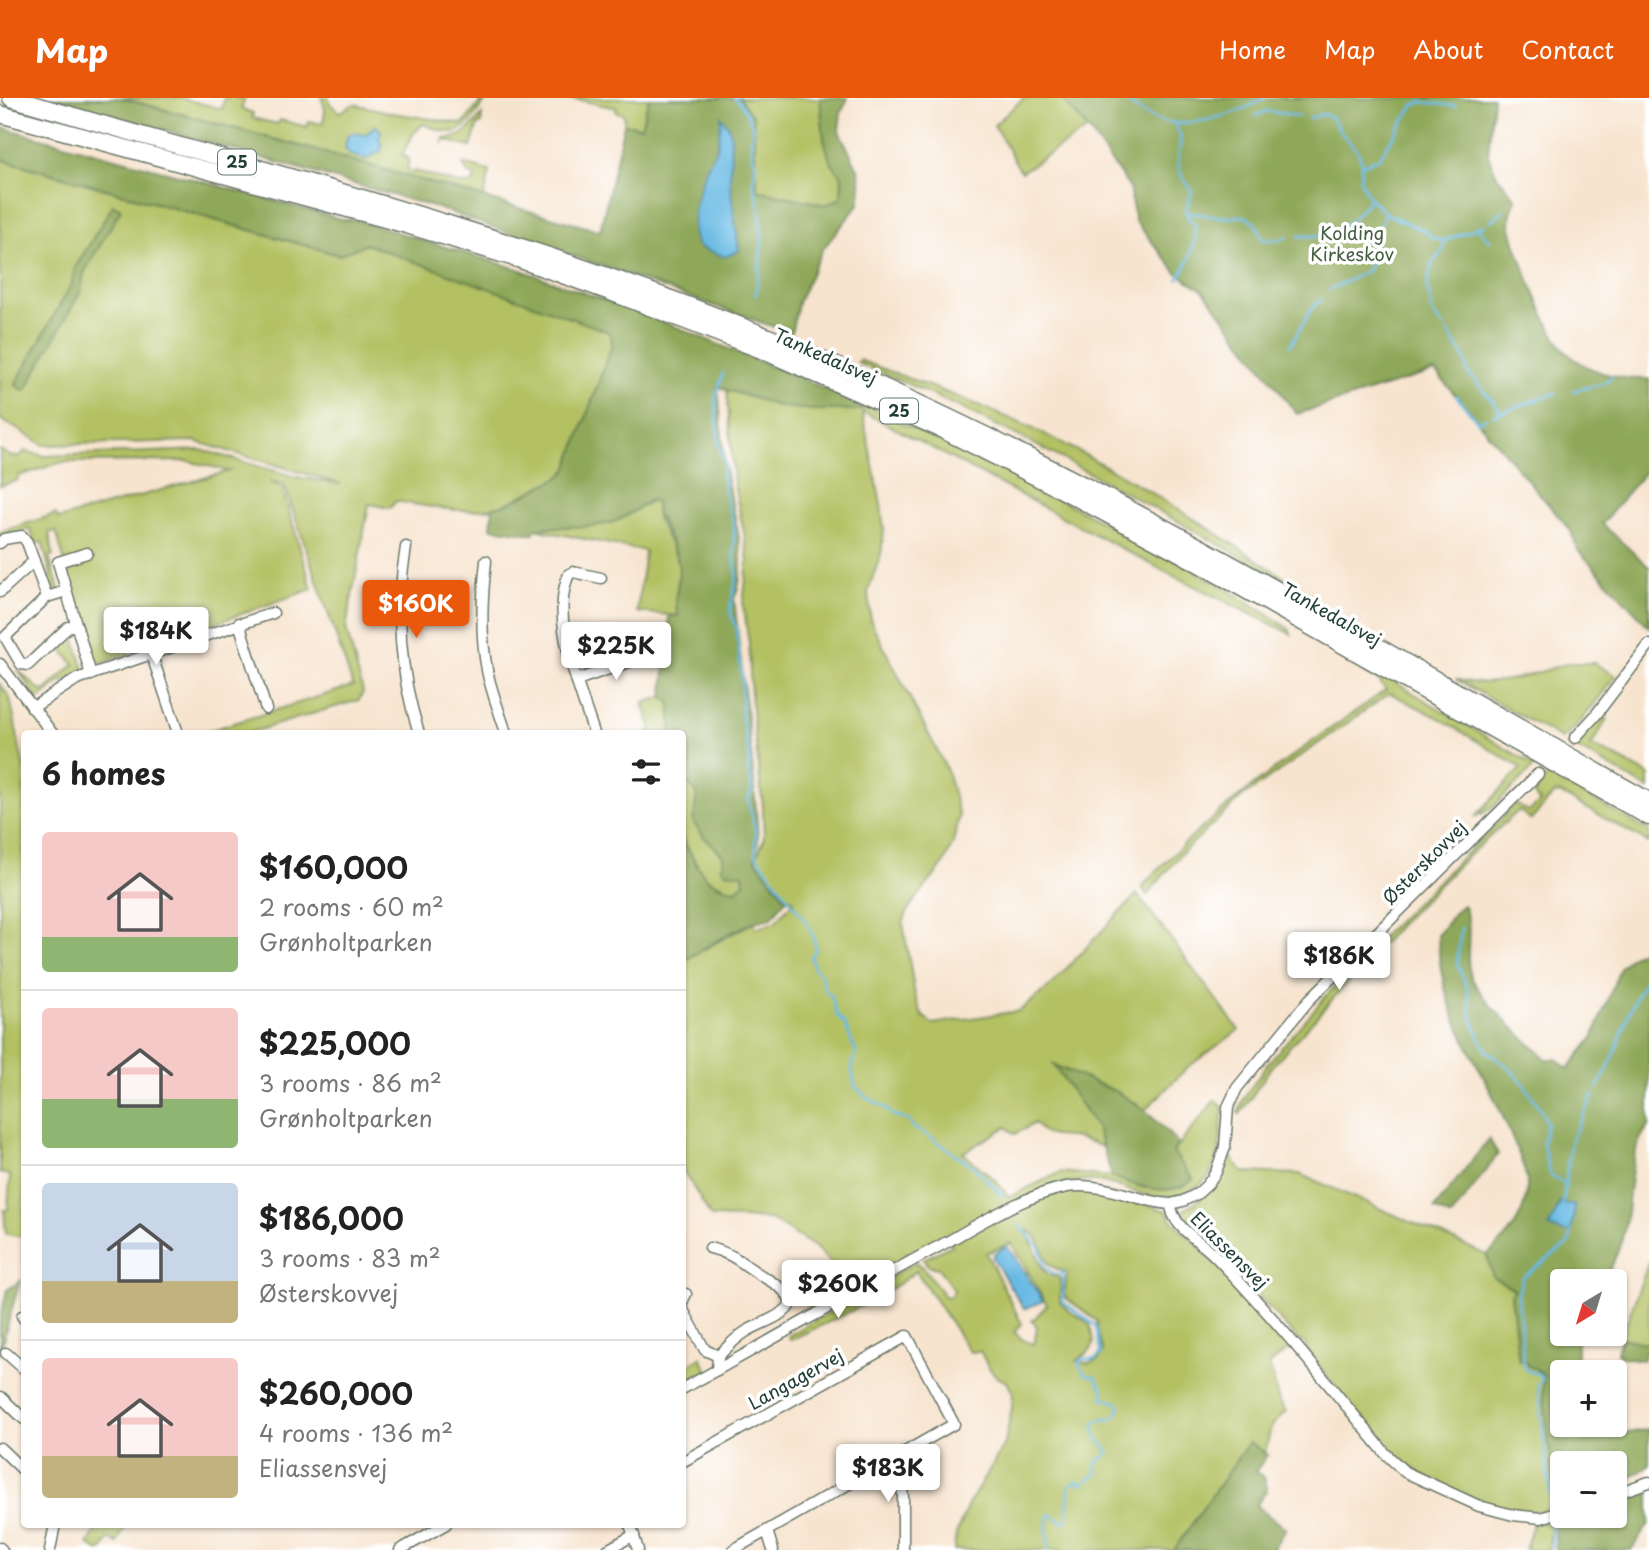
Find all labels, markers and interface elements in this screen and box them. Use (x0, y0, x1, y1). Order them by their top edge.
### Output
text: Map (35, 24, 108, 74)
text: Home (1219, 31, 1286, 67)
text: Map (1324, 31, 1375, 67)
text: About (1413, 31, 1483, 67)
text: Contact (1521, 31, 1614, 67)
road number: 25 (218, 150, 256, 174)
park label: Kolding Kirkeskov (1310, 219, 1394, 267)
street label: Tankedalsvej (770, 321, 882, 390)
road number: 25 (880, 398, 918, 424)
street label: Tankedalsvej (1277, 575, 1387, 652)
pin: $160K (367, 580, 465, 640)
text: $160K (378, 585, 454, 620)
pin: $184K (107, 608, 205, 667)
text: $184K (120, 612, 192, 647)
pin: $225K (567, 622, 665, 682)
text: $225K (577, 627, 655, 662)
text: 6 homes (42, 750, 165, 795)
icon: filters (627, 753, 665, 791)
street label: Østerskovvej (1376, 814, 1472, 910)
text: $160,000 (259, 844, 408, 889)
icon: home (98, 860, 182, 944)
text: 2 rooms · 60 m² (259, 889, 444, 924)
text: Grønholtparken (259, 924, 433, 959)
pin: $186K (1290, 932, 1388, 992)
text: $186K (1303, 937, 1375, 972)
text: $225,000 (259, 1020, 411, 1065)
icon: home (98, 1036, 182, 1120)
text: 3 rooms · 86 m² (259, 1065, 442, 1100)
text: Grønholtparken (259, 1100, 433, 1135)
text: $186,000 (259, 1195, 404, 1240)
street label: Eliassensvej (1185, 1205, 1275, 1295)
icon: home (98, 1211, 182, 1295)
text: 3 rooms · 83 m² (259, 1240, 441, 1275)
pin: $260K (789, 1260, 887, 1320)
text: $260K (798, 1265, 878, 1300)
north arrow (1550, 1269, 1628, 1346)
map controls (1550, 1269, 1627, 1528)
text: Østerskovvej (259, 1275, 398, 1310)
street label: Langagervej (743, 1341, 848, 1416)
button: + (1550, 1360, 1627, 1437)
text: $260,000 (259, 1370, 413, 1415)
icon: home (98, 1386, 182, 1470)
text: 4 rooms · 136 m² (259, 1415, 453, 1450)
pin: $183K (839, 1444, 937, 1504)
text: $183K (852, 1449, 924, 1484)
text: Eliassensvej (259, 1450, 387, 1485)
button: − (1550, 1451, 1627, 1528)

